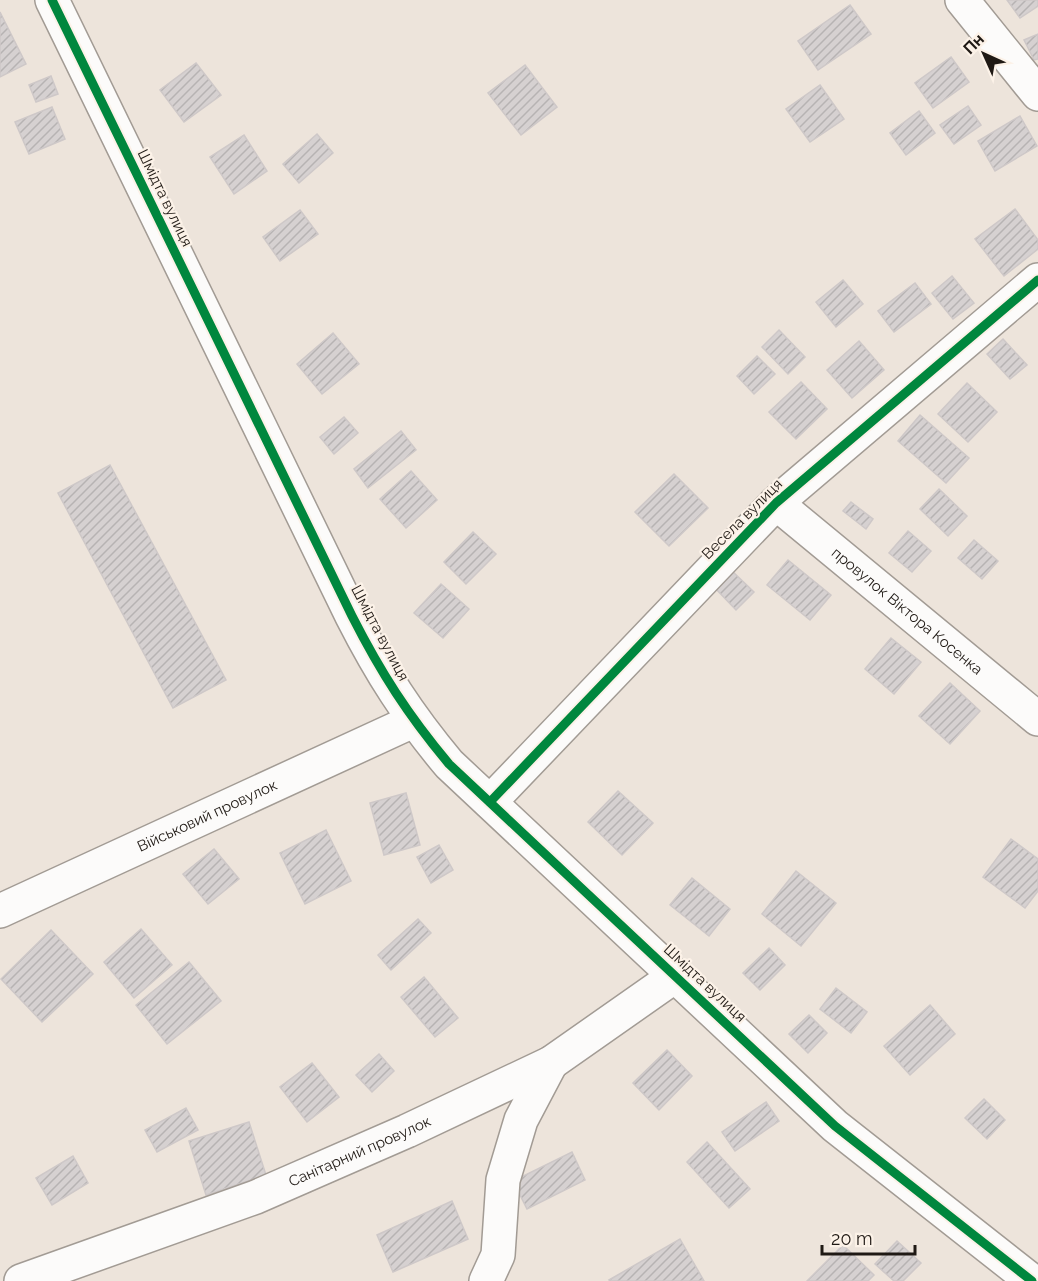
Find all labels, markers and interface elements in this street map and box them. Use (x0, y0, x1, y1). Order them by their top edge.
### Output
north arrow (954, 24, 1014, 84)
text: Пн (960, 30, 988, 58)
street label: Шмідта вулиця (134, 146, 196, 250)
street label: Весела вулиця (698, 475, 786, 563)
street label: провулок Віктора Косенка (828, 544, 986, 679)
street label: Шмідта вулиця (347, 582, 413, 684)
street label: Військовий провулок (134, 776, 280, 856)
street label: Шмідта вулиця (660, 940, 750, 1026)
street label: Санітарний провулок (286, 1112, 434, 1191)
scale bar (822, 1218, 915, 1256)
text: 20 m (831, 1228, 873, 1249)

